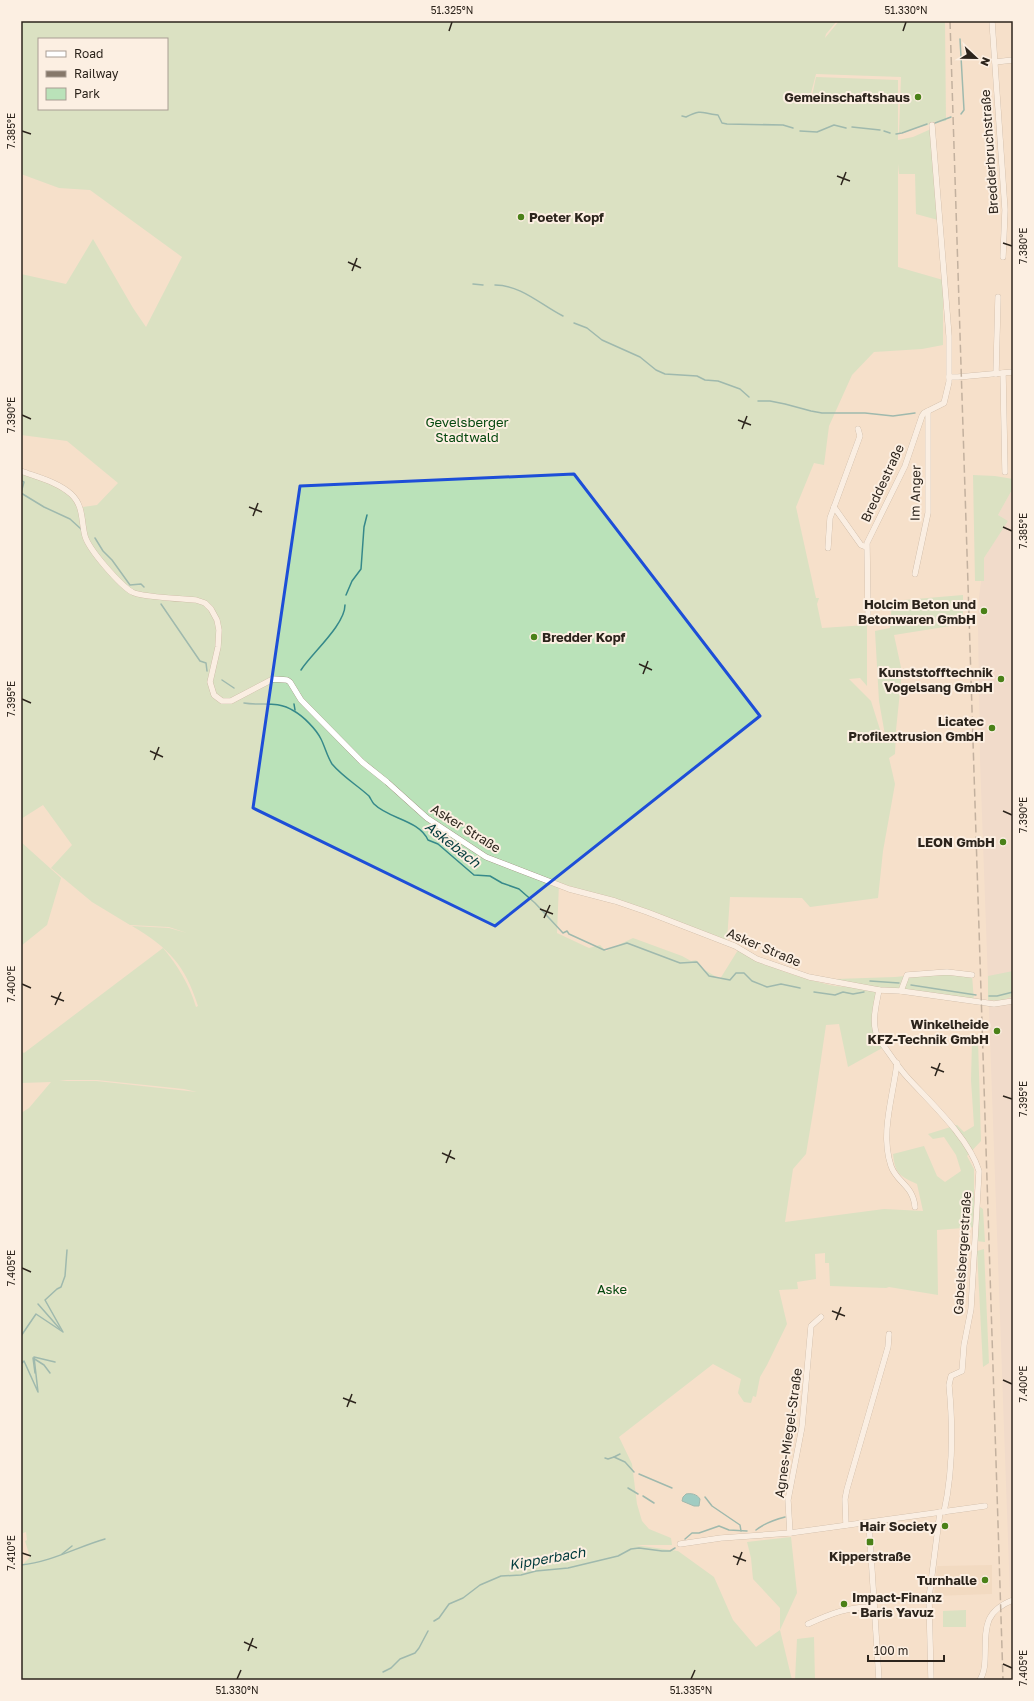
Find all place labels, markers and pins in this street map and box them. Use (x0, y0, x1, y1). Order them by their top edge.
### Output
place label: Gemeinschaftshaus (784, 89, 910, 105)
marker: Gemeinschaftshaus (913, 92, 923, 102)
place label: Poeter Kopf (529, 209, 604, 225)
marker: Poeter Kopf (516, 212, 526, 222)
place label: Holcim Beton und Betonwaren GmbH (858, 596, 976, 627)
marker: Holcim Beton und Betonwaren GmbH (979, 606, 989, 616)
place label: Bredder Kopf (542, 629, 626, 645)
marker: Bredder Kopf (529, 632, 539, 642)
place label: Kunststofftechnik Vogelsang GmbH (878, 664, 993, 695)
marker: Kunststofftechnik Vogelsang GmbH (996, 674, 1006, 684)
place label: Licatec Profilextrusion GmbH (848, 713, 985, 744)
marker: Licatec Profilextrusion GmbH (987, 723, 997, 733)
place label: LEON GmbH (918, 834, 995, 850)
marker: LEON GmbH (998, 837, 1008, 847)
place label: Winkelheide KFZ-Technik GmbH (867, 1016, 989, 1047)
marker: Winkelheide KFZ-Technik GmbH (992, 1026, 1002, 1036)
place label: Hair Society (859, 1518, 937, 1534)
marker: Hair Society (940, 1521, 950, 1531)
marker: Kipperstraße (865, 1537, 875, 1547)
place label: Kipperstraße (829, 1548, 911, 1564)
place label: Turnhalle (917, 1572, 977, 1588)
marker: Turnhalle (980, 1575, 990, 1585)
place label: Impact-Finanz - Baris Yavuz (852, 1589, 942, 1620)
marker: Impact-Finanz - Baris Yavuz (839, 1599, 849, 1609)

